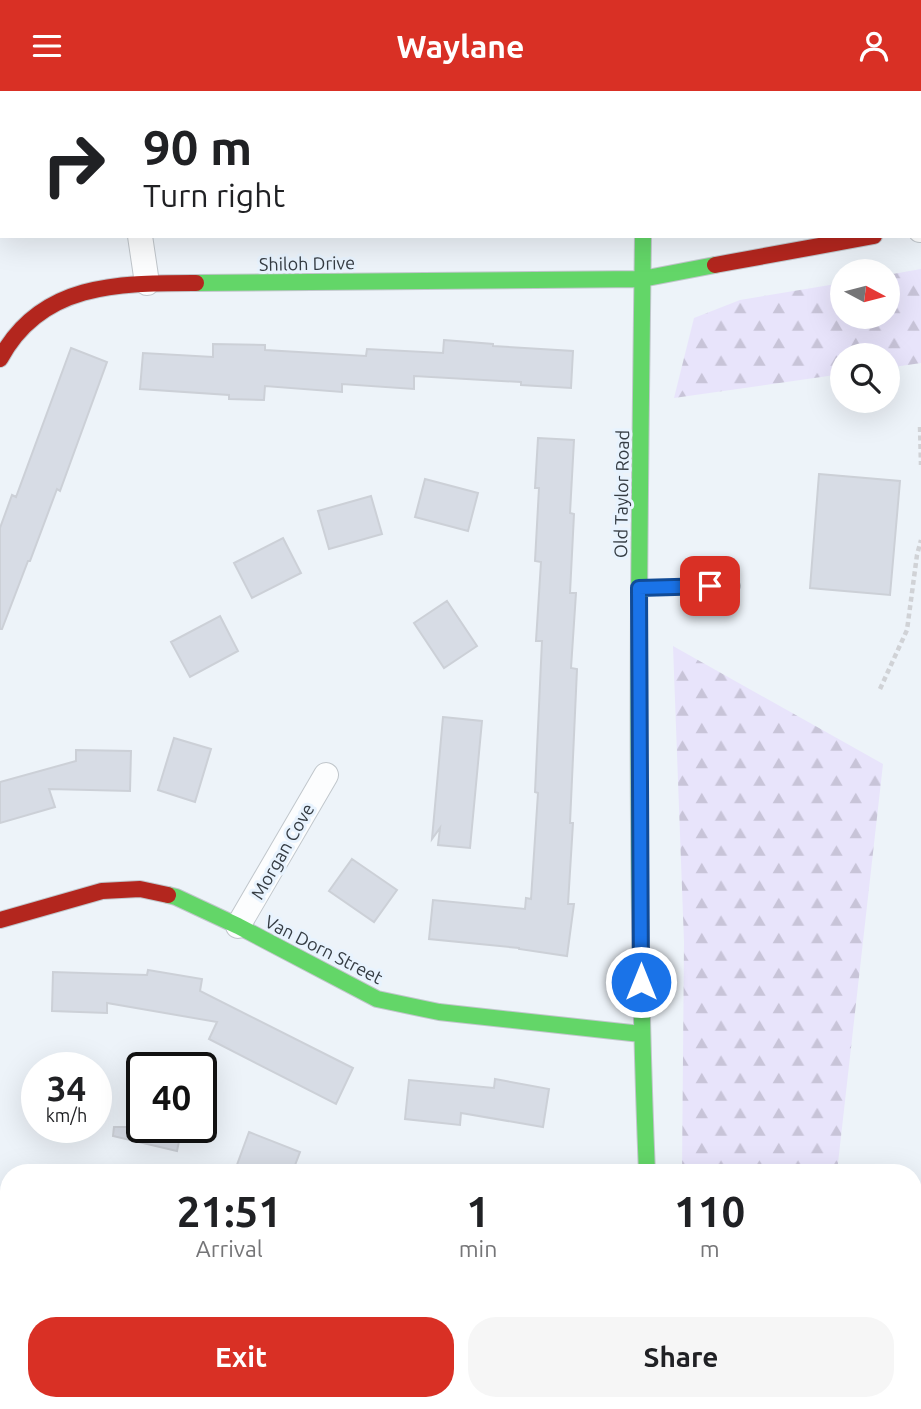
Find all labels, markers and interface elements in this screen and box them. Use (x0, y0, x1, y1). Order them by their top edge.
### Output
icon: menu (28, 27, 66, 65)
icon: person (855, 27, 893, 65)
text: Waylane (397, 28, 524, 64)
icon: right (28, 119, 119, 210)
text: 90 m (143, 119, 252, 174)
text: Turn right (143, 177, 285, 213)
street label: Shiloh Drive (259, 252, 355, 274)
north arrow (830, 259, 900, 329)
map controls (830, 259, 900, 413)
button: search (830, 343, 900, 413)
street label: Old Taylor Road (610, 430, 632, 558)
pin (680, 556, 740, 616)
icon: arrive (691, 567, 729, 605)
street label: Morgan Cove (247, 800, 317, 902)
street label: Van Dorn Street (262, 911, 386, 987)
position arrow (604, 945, 678, 1019)
speed limit sign: 40 (126, 1052, 217, 1143)
text: 34 (47, 1068, 86, 1108)
text: km/h (46, 1105, 87, 1125)
text: 21:51 (177, 1188, 282, 1235)
text: 1 (466, 1188, 490, 1235)
text: 110 (674, 1188, 745, 1235)
text: Arrival (196, 1236, 263, 1261)
text: min (459, 1236, 497, 1261)
text: m (700, 1236, 720, 1261)
button: Exit (28, 1317, 454, 1397)
button: Share (468, 1317, 894, 1397)

